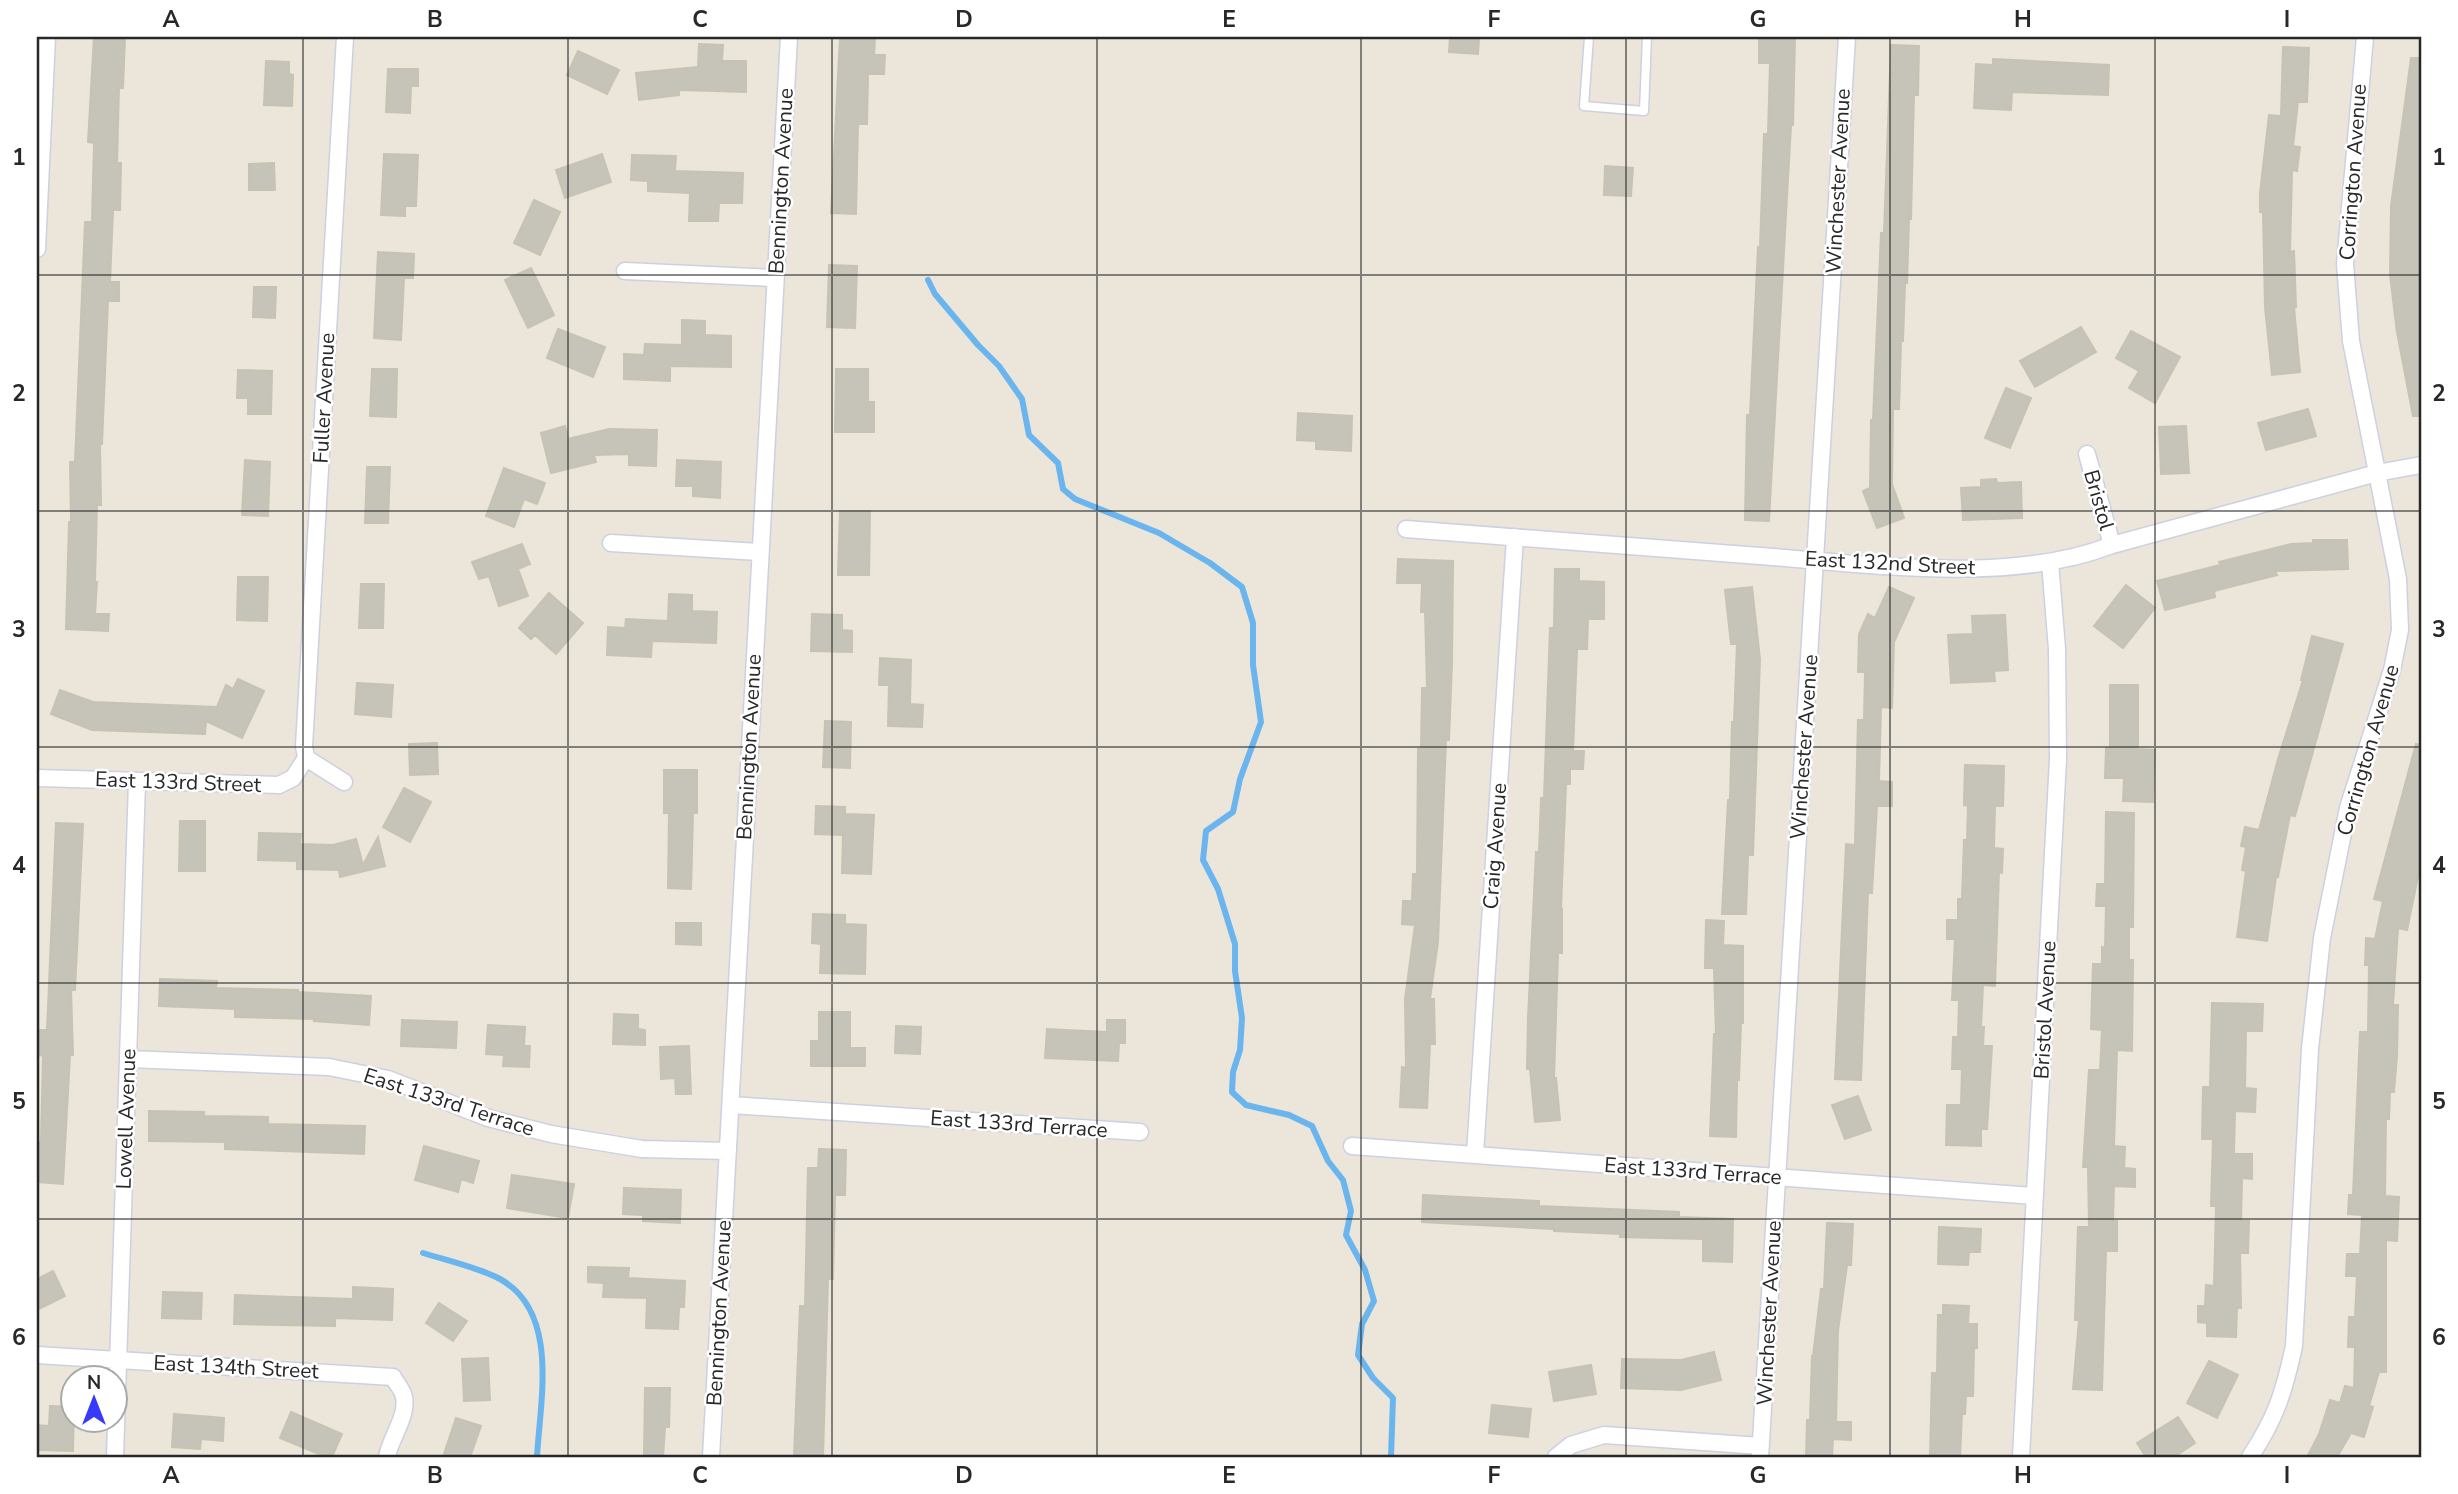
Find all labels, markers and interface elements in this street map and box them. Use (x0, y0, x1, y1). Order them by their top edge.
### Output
text: A (162, 4, 180, 35)
text: B (427, 4, 443, 35)
text: C (692, 4, 708, 35)
text: D (955, 4, 973, 35)
text: E (1222, 4, 1236, 35)
text: F (1488, 4, 1501, 35)
text: G (1750, 4, 1766, 35)
text: H (2014, 4, 2032, 35)
text: I (2284, 4, 2290, 35)
street label: Corrington Avenue (2333, 83, 2373, 261)
street label: Bennington Avenue (762, 87, 800, 275)
street label: Winchester Avenue (1819, 88, 1857, 274)
text: 1 (12, 142, 26, 173)
text: 1 (2432, 142, 2446, 173)
street label: Fuller Avenue (307, 332, 341, 464)
text: 2 (12, 378, 26, 409)
text: 2 (2432, 378, 2446, 409)
street label: Bristol (2077, 466, 2121, 534)
street label: East 132nd Street (1804, 545, 1977, 581)
text: 3 (12, 614, 26, 645)
text: 3 (2432, 614, 2446, 645)
street label: Bennington Avenue (730, 653, 768, 841)
street label: Winchester Avenue (1784, 653, 1824, 841)
street label: Corrington Avenue (2330, 661, 2406, 839)
street label: East 133rd Street (95, 765, 262, 799)
street label: Craig Avenue (1477, 782, 1513, 910)
text: 4 (12, 850, 26, 881)
text: 4 (2432, 850, 2446, 881)
street label: Bristol Avenue (2027, 940, 2063, 1080)
street label: Lowell Avenue (110, 1048, 142, 1190)
street label: East 133rd Terrace (360, 1061, 538, 1143)
text: 5 (12, 1086, 26, 1117)
text: 5 (2432, 1086, 2446, 1117)
street label: East 133rd Terrace (929, 1104, 1109, 1144)
street label: East 133rd Terrace (1603, 1151, 1783, 1191)
street label: Bennington Avenue (700, 1219, 738, 1407)
street label: Winchester Avenue (1750, 1220, 1788, 1406)
text: 6 (12, 1322, 26, 1353)
text: 6 (2432, 1322, 2446, 1353)
street label: East 134th Street (153, 1349, 320, 1385)
north arrow (60, 1364, 130, 1434)
text: N (87, 1370, 101, 1396)
text: A (162, 1460, 180, 1491)
text: B (427, 1460, 443, 1491)
text: C (692, 1460, 708, 1491)
text: D (955, 1460, 973, 1491)
text: E (1222, 1460, 1236, 1491)
text: F (1488, 1460, 1501, 1491)
text: G (1750, 1460, 1766, 1491)
text: H (2014, 1460, 2032, 1491)
text: I (2284, 1460, 2290, 1491)

